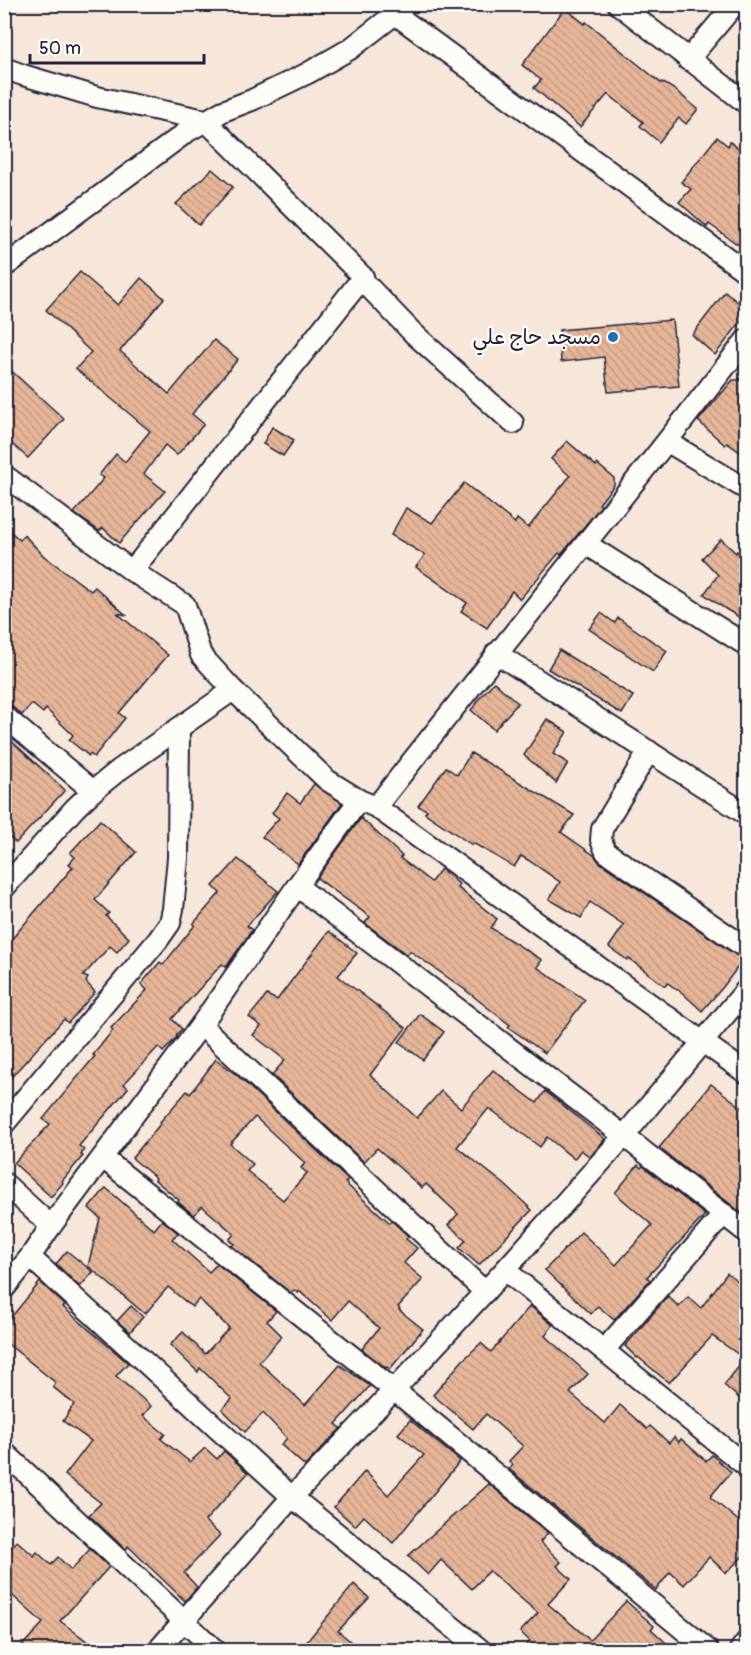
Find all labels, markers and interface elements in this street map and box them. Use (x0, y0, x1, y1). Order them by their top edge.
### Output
scale bar (30, 27, 204, 65)
text: 50 m (39, 37, 81, 60)
place label: مسجد حاج علي (472, 324, 601, 356)
marker: مسجد حاج علي (606, 330, 620, 344)

